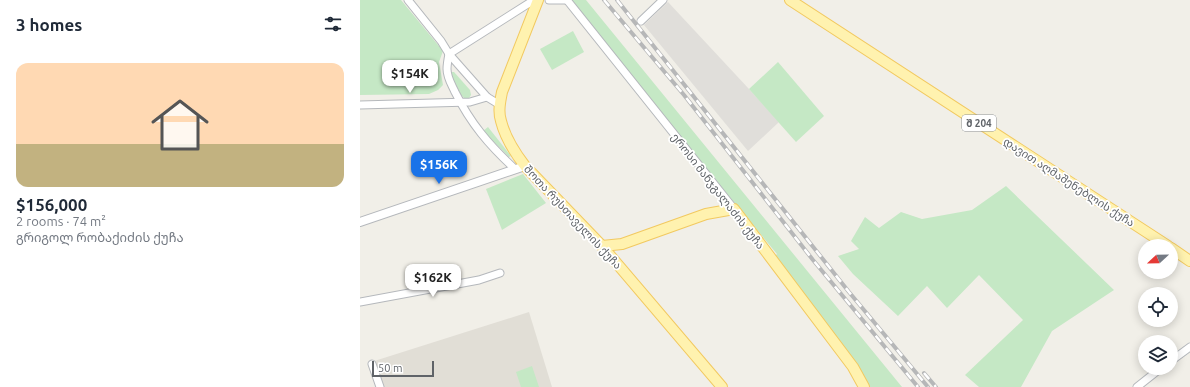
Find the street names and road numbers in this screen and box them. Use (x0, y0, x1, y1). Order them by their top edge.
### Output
road number: შ 204 (962, 115, 996, 131)
street label: ეროსი მანჯგალაძის ქუჩა (668, 131, 767, 252)
street label: დავით აღმაშენებლის ქუჩა (1001, 135, 1137, 230)
street label: შოთა რუსთაველის ქუჩა (521, 163, 624, 272)

